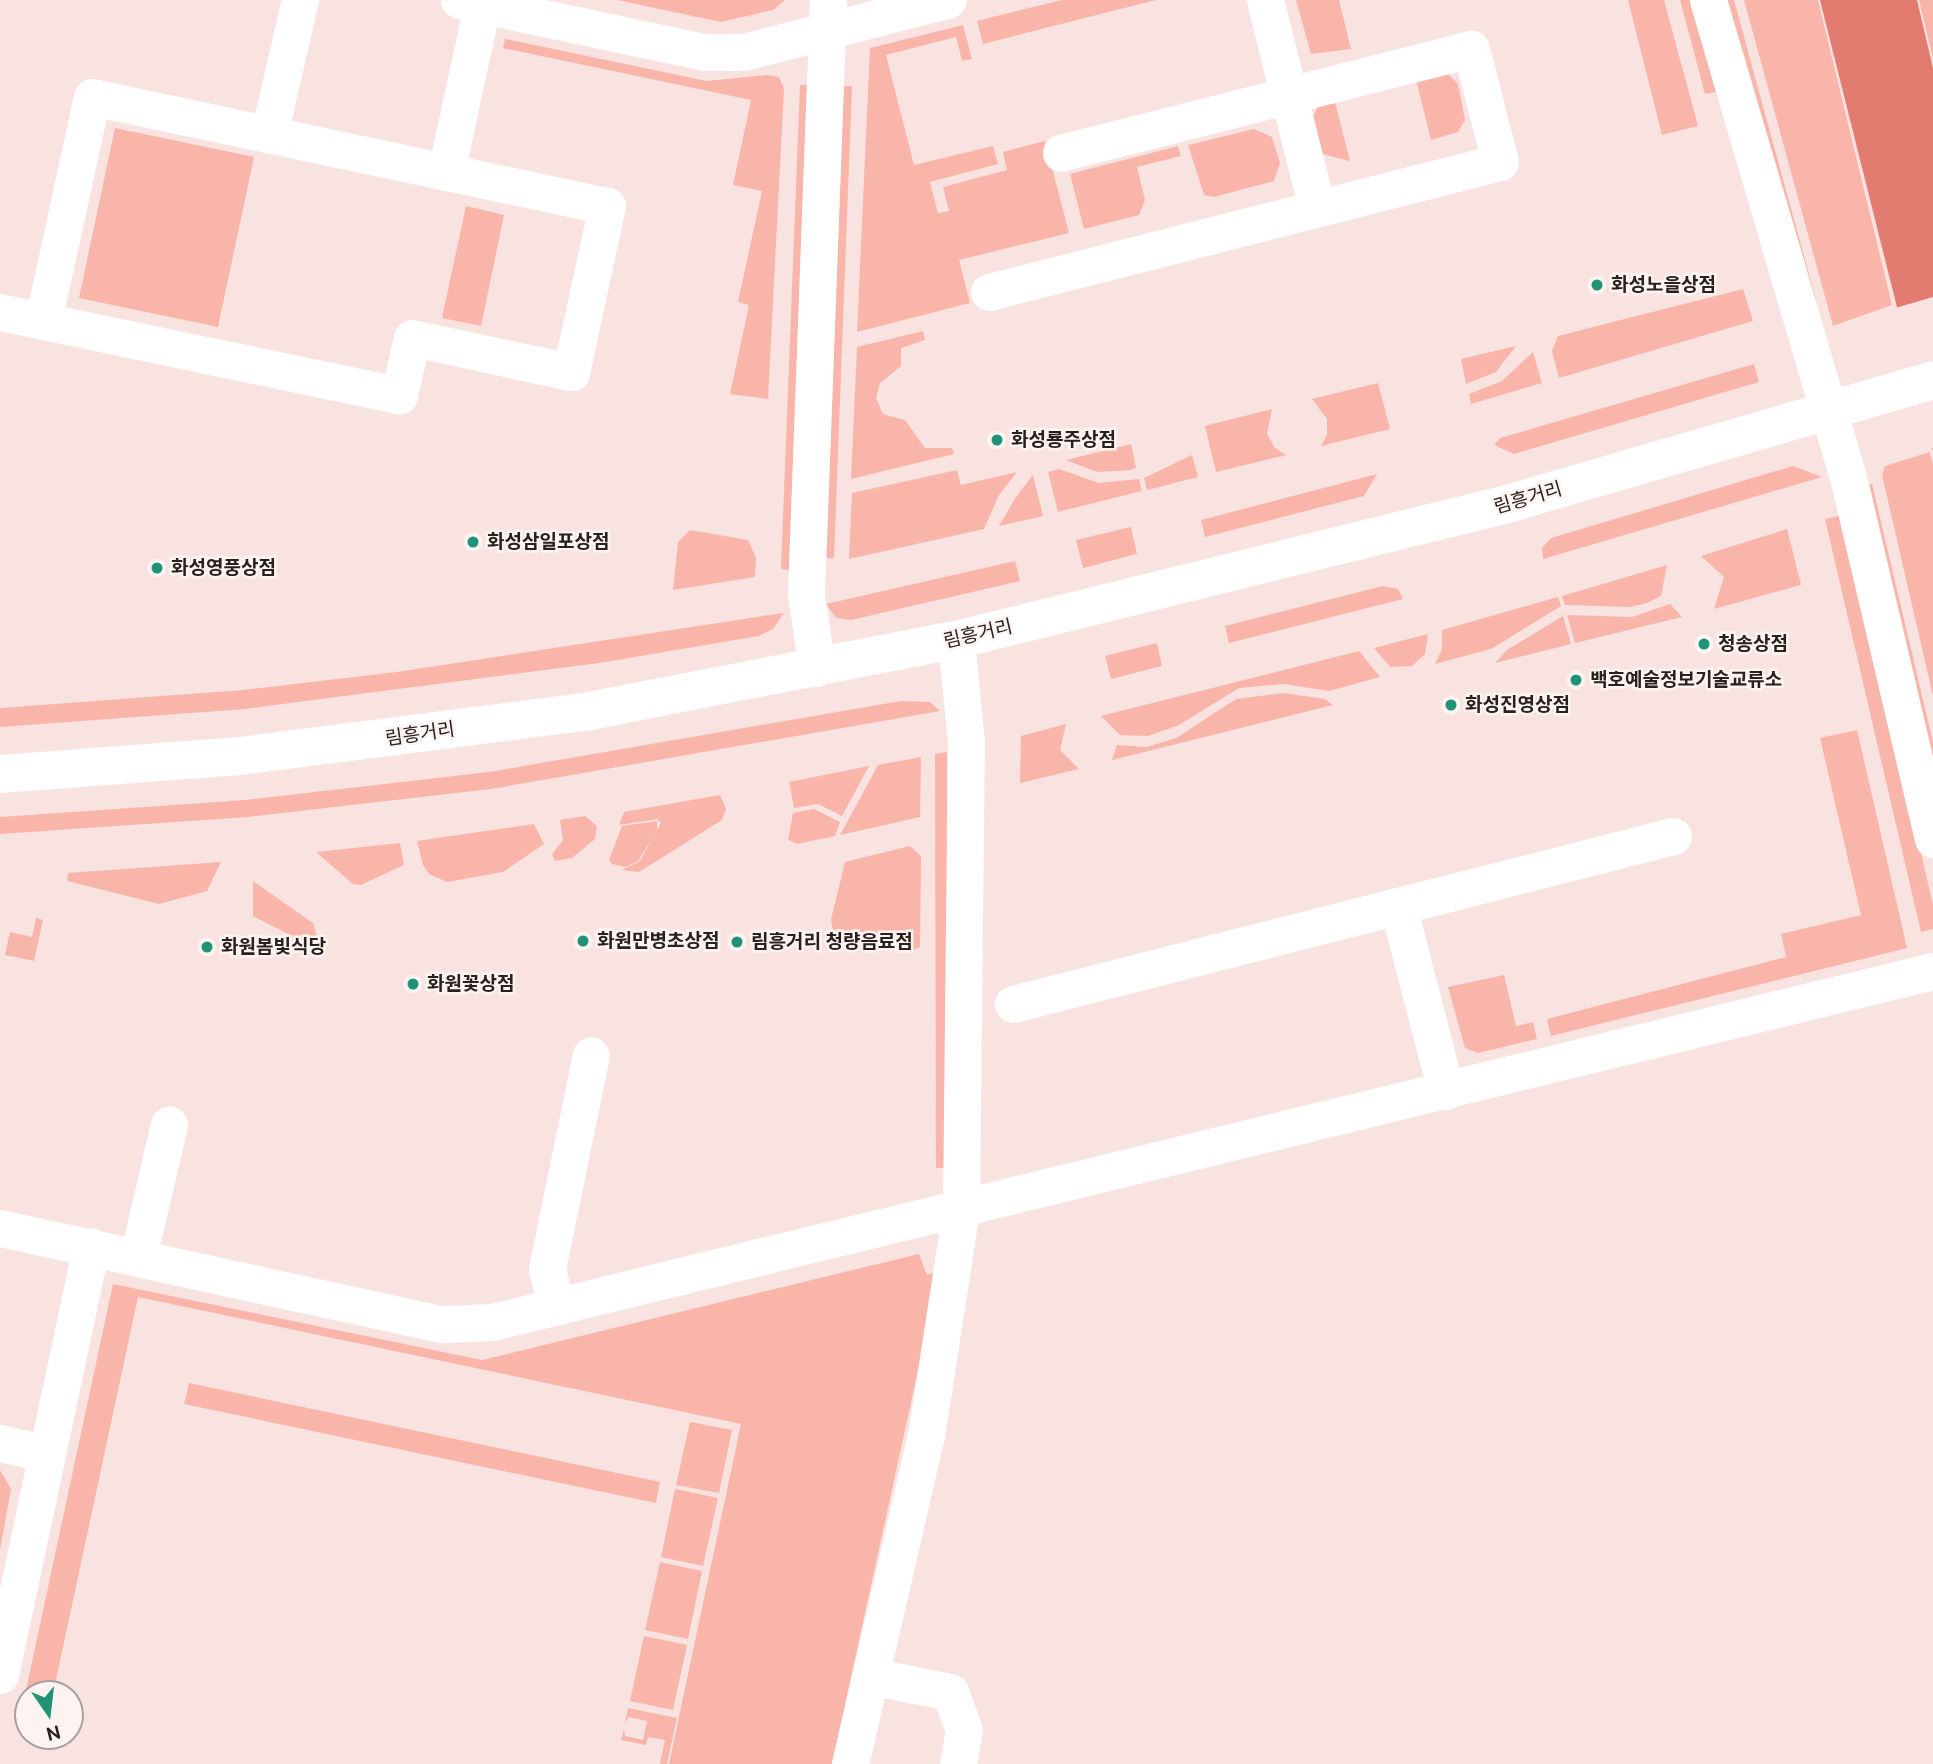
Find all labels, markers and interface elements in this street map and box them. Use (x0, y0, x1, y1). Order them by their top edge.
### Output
place label: 화성노을상점 (1611, 274, 1716, 296)
marker: 화성노을상점 (1589, 277, 1605, 293)
place label: 화성룡주상점 (1011, 429, 1116, 451)
marker: 화성룡주상점 (989, 432, 1005, 448)
street label: 림흥거리 (1491, 477, 1565, 519)
place label: 화성삼일포상점 (487, 531, 609, 553)
marker: 화성삼일포상점 (465, 534, 481, 550)
place label: 화성영풍상점 (171, 557, 276, 579)
marker: 화성영풍상점 (149, 560, 165, 576)
street label: 림흥거리 (941, 615, 1015, 653)
place label: 청송상점 (1718, 633, 1788, 655)
marker: 청송상점 (1696, 636, 1712, 652)
place label: 백호예술정보기술교류소 (1590, 669, 1782, 691)
marker: 백호예술정보기술교류소 (1568, 672, 1584, 688)
place label: 화성진영상점 (1465, 694, 1570, 716)
marker: 화성진영상점 (1443, 697, 1459, 713)
street label: 림흥거리 (384, 718, 456, 750)
place label: 화원만병초상점 (597, 930, 719, 952)
place label: 림흥거리 청량음료점 (751, 931, 913, 953)
marker: 화원만병초상점 (575, 933, 591, 949)
marker: 림흥거리 청량음료점 (729, 934, 745, 950)
place label: 화원봄빛식당 (221, 936, 326, 958)
marker: 화원봄빛식당 (199, 939, 215, 955)
place label: 화원꽃상점 (427, 973, 514, 995)
marker: 화원꽃상점 (405, 976, 421, 992)
north arrow (14, 1680, 84, 1750)
text: N (44, 1721, 63, 1746)

